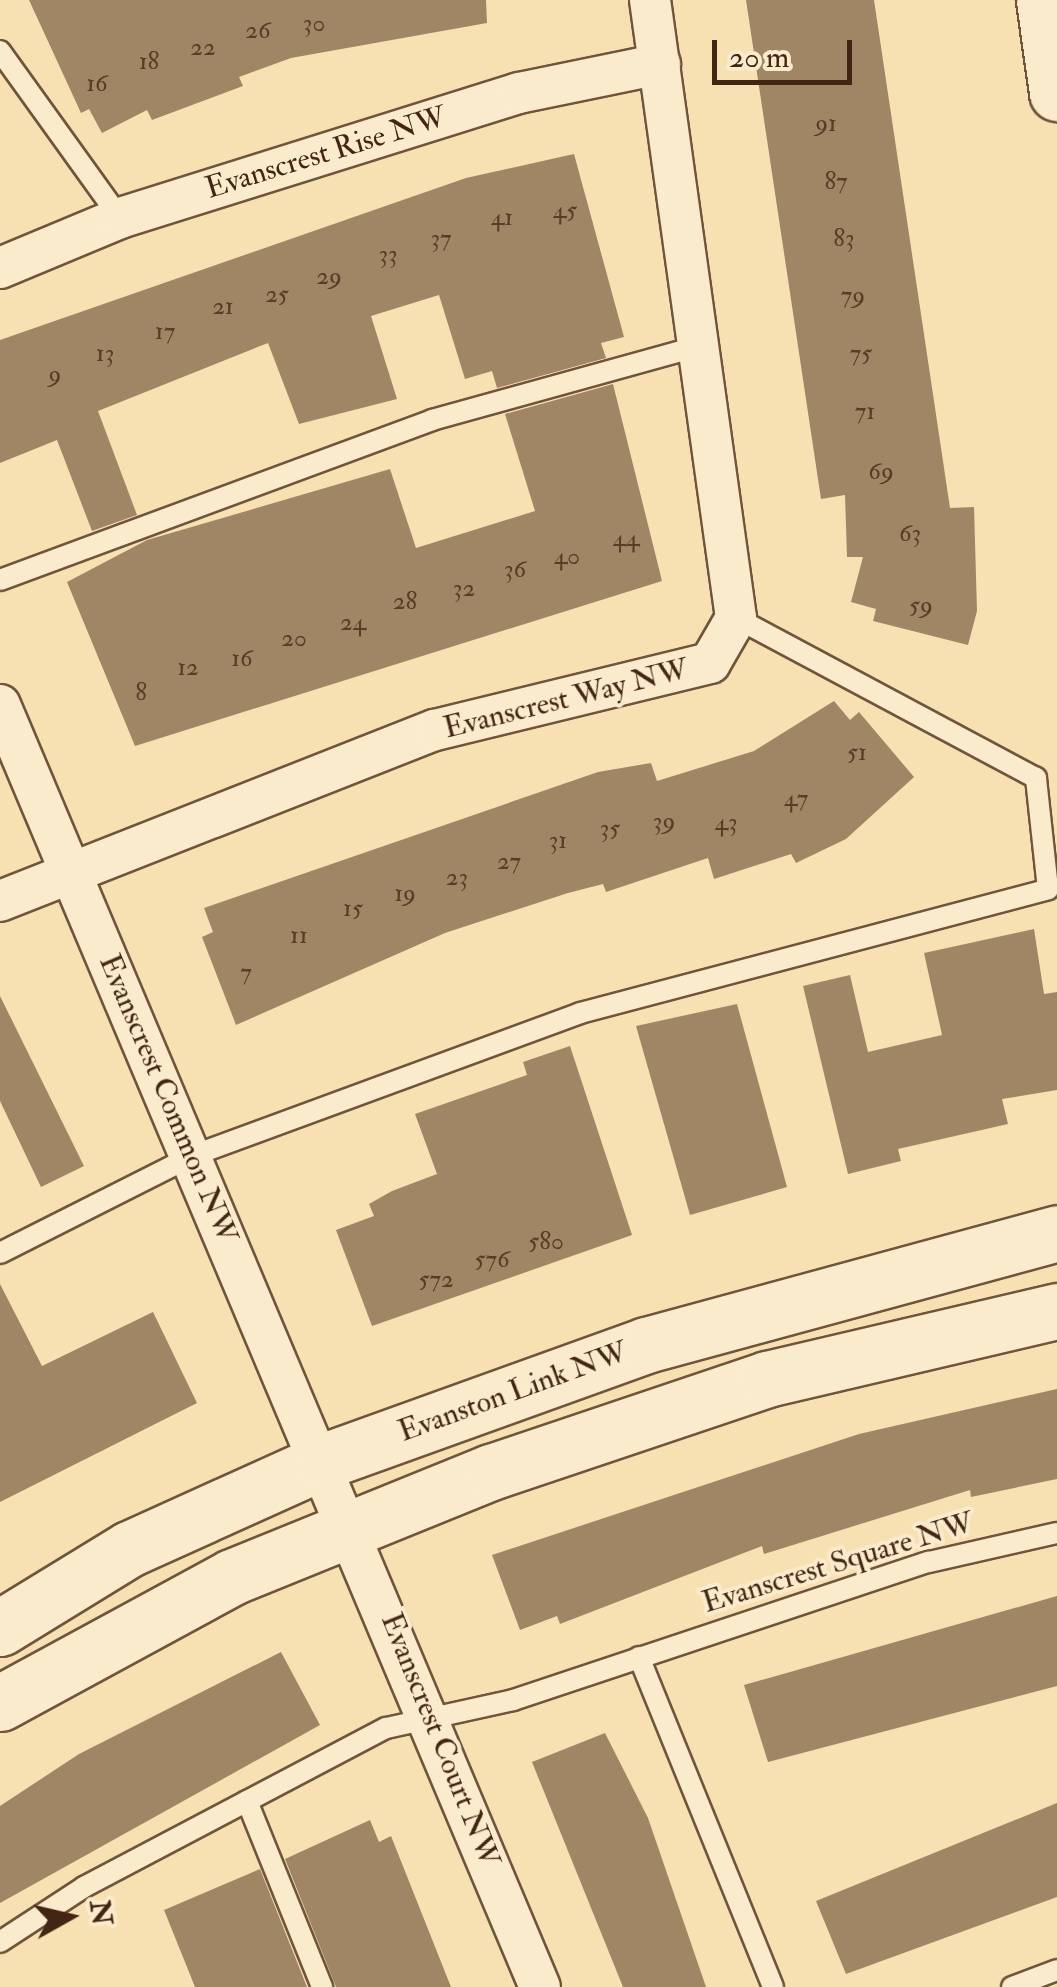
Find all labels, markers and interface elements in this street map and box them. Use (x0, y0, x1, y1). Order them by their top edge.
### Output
house number: 30 (303, 9, 325, 39)
house number: 26 (245, 16, 271, 46)
scale bar (717, 20, 857, 82)
house number: 22 (190, 33, 216, 63)
text: 20 m (729, 39, 789, 76)
house number: 18 (139, 47, 159, 77)
house number: 16 (86, 69, 108, 99)
street label: Evanscrest Rise NW (201, 99, 451, 207)
house number: 91 (815, 109, 837, 139)
house number: 87 (824, 167, 848, 197)
house number: 45 (553, 196, 577, 226)
house number: 41 (491, 203, 513, 233)
house number: 37 (430, 224, 452, 254)
house number: 83 (833, 224, 855, 254)
house number: 33 (378, 240, 398, 270)
house number: 29 (316, 262, 342, 292)
house number: 25 (265, 280, 289, 310)
house number: 79 (841, 281, 865, 311)
house number: 21 (212, 292, 234, 322)
house number: 17 (155, 317, 175, 347)
house number: 13 (96, 339, 114, 369)
house number: 75 (850, 339, 872, 369)
house number: 9 (49, 360, 61, 390)
house number: 71 (855, 397, 875, 427)
house number: 69 (868, 457, 894, 487)
house number: 63 (899, 519, 921, 549)
house number: 44 (613, 524, 639, 554)
house number: 40 (554, 542, 580, 572)
house number: 36 (504, 555, 526, 585)
house number: 32 (453, 574, 475, 604)
house number: 28 (393, 587, 417, 617)
house number: 59 (909, 591, 933, 621)
house number: 24 (340, 608, 366, 638)
house number: 20 (281, 624, 307, 654)
house number: 16 (231, 644, 253, 674)
street label: Evanscrest Way NW (440, 651, 692, 747)
house number: 12 (177, 653, 199, 683)
house number: 8 (135, 678, 147, 708)
house number: 51 (847, 738, 867, 768)
house number: 47 (784, 784, 808, 814)
house number: 39 (653, 807, 675, 837)
house number: 43 (714, 808, 738, 838)
house number: 35 (600, 814, 620, 844)
house number: 31 (549, 826, 567, 856)
house number: 27 (497, 847, 521, 877)
house number: 23 (446, 863, 468, 893)
house number: 19 (394, 879, 416, 909)
house number: 15 (343, 894, 363, 924)
house number: 11 (290, 921, 308, 951)
street label: Evanscrest Common NW (91, 949, 245, 1249)
house number: 7 (240, 958, 252, 988)
house number: 580 (528, 1227, 564, 1257)
house number: 576 (474, 1245, 510, 1275)
house number: 572 (418, 1265, 454, 1295)
street label: Evanston Link NW (394, 1334, 632, 1450)
street label: Evanscrest Square NW (698, 1505, 978, 1621)
street label: Evanscrest Court NW (373, 1608, 507, 1872)
north arrow (20, 1867, 120, 1967)
text: N (81, 1898, 119, 1928)

